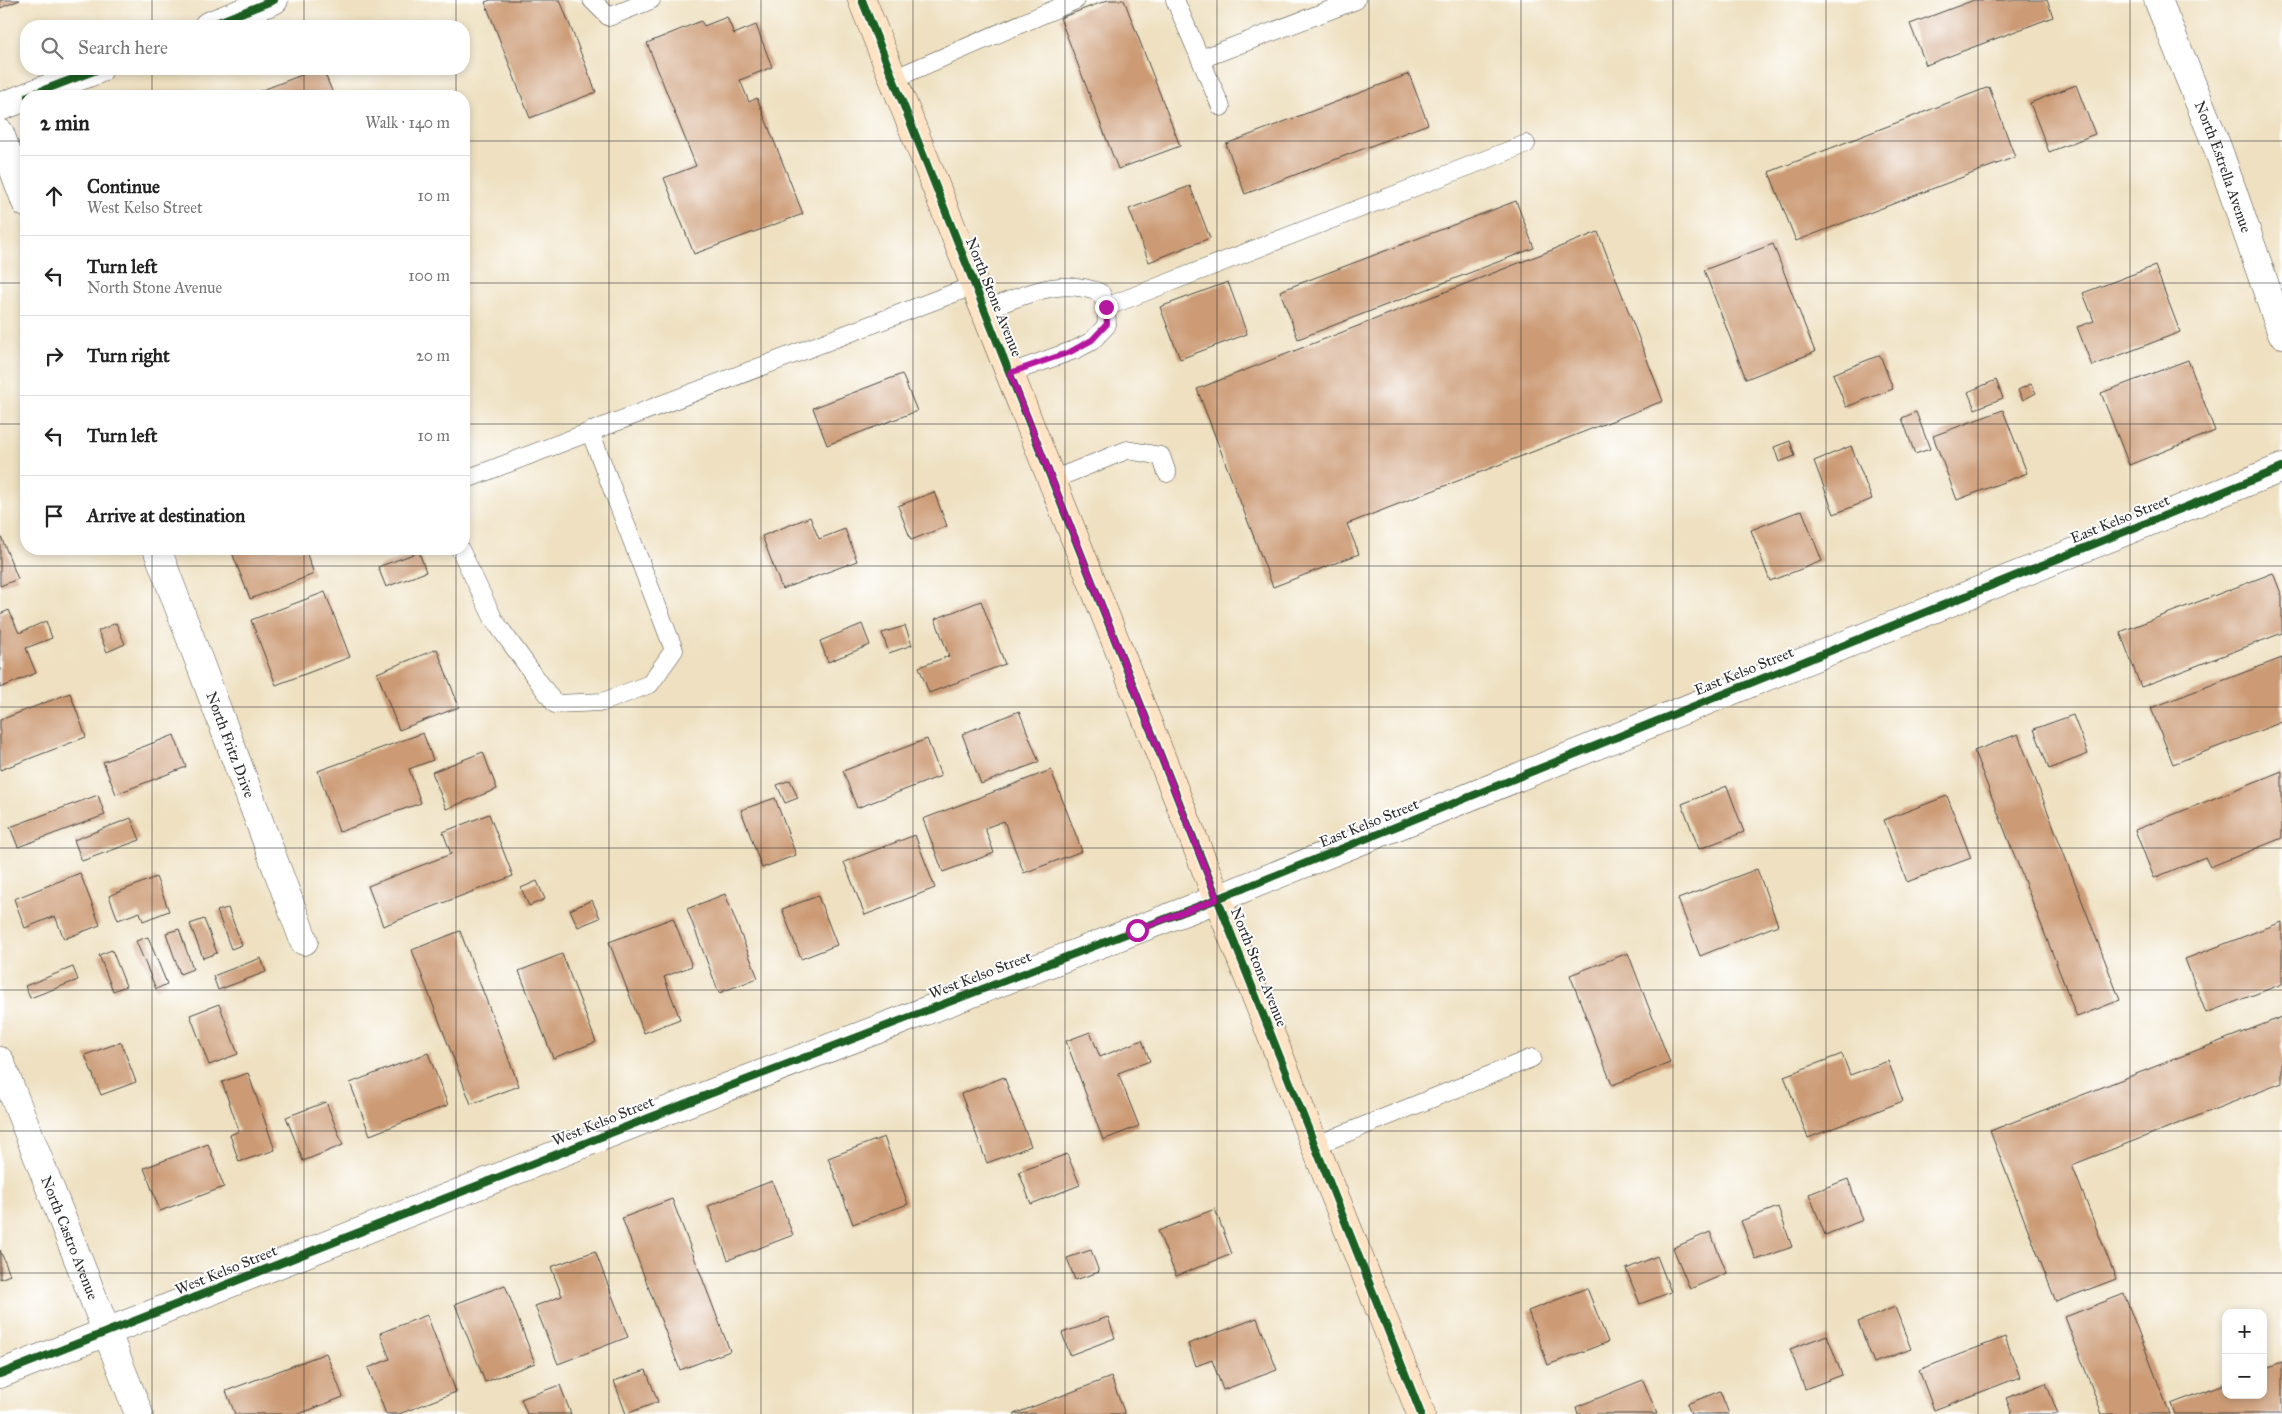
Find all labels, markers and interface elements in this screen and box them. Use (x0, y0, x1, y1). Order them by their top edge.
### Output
search box (20, 20, 470, 75)
icon: search (38, 34, 66, 62)
text: Search here (78, 36, 168, 59)
street label: North Estrella Avenue (2191, 98, 2255, 235)
text: 2 min (40, 110, 90, 136)
text: Walk · 140 m (365, 113, 450, 132)
text: Continue (87, 175, 160, 198)
icon: ahead (40, 182, 68, 210)
text: 10 m (418, 186, 450, 205)
text: West Kelso Street (87, 198, 203, 217)
street label: North Stone Avenue (962, 235, 1026, 359)
text: Turn left (87, 255, 157, 278)
icon: left (40, 262, 68, 290)
text: 100 m (408, 266, 450, 285)
text: North Stone Avenue (87, 278, 222, 297)
route end (1095, 296, 1118, 319)
icon: right (40, 342, 68, 370)
text: Turn right (87, 344, 170, 367)
text: 20 m (416, 346, 450, 365)
icon: left (40, 422, 68, 450)
text: Turn left (87, 424, 157, 447)
text: 10 m (418, 426, 450, 445)
street label: East Kelso Street (2068, 491, 2173, 547)
icon: arrive (40, 502, 68, 530)
text: Arrive at destination (87, 504, 245, 527)
street label: East Kelso Street (1692, 643, 1797, 699)
street label: North Fritz Drive (202, 689, 258, 800)
street label: East Kelso Street (1317, 795, 1422, 851)
street label: North Stone Avenue (1227, 905, 1291, 1029)
route start (1126, 919, 1149, 942)
street label: West Kelso Street (926, 947, 1034, 1003)
street label: West Kelso Street (549, 1092, 657, 1150)
street label: North Castro Avenue (37, 1173, 102, 1302)
street label: West Kelso Street (172, 1241, 280, 1299)
map controls (2222, 1309, 2267, 1399)
button: + (2222, 1309, 2267, 1354)
button: − (2222, 1354, 2267, 1399)

